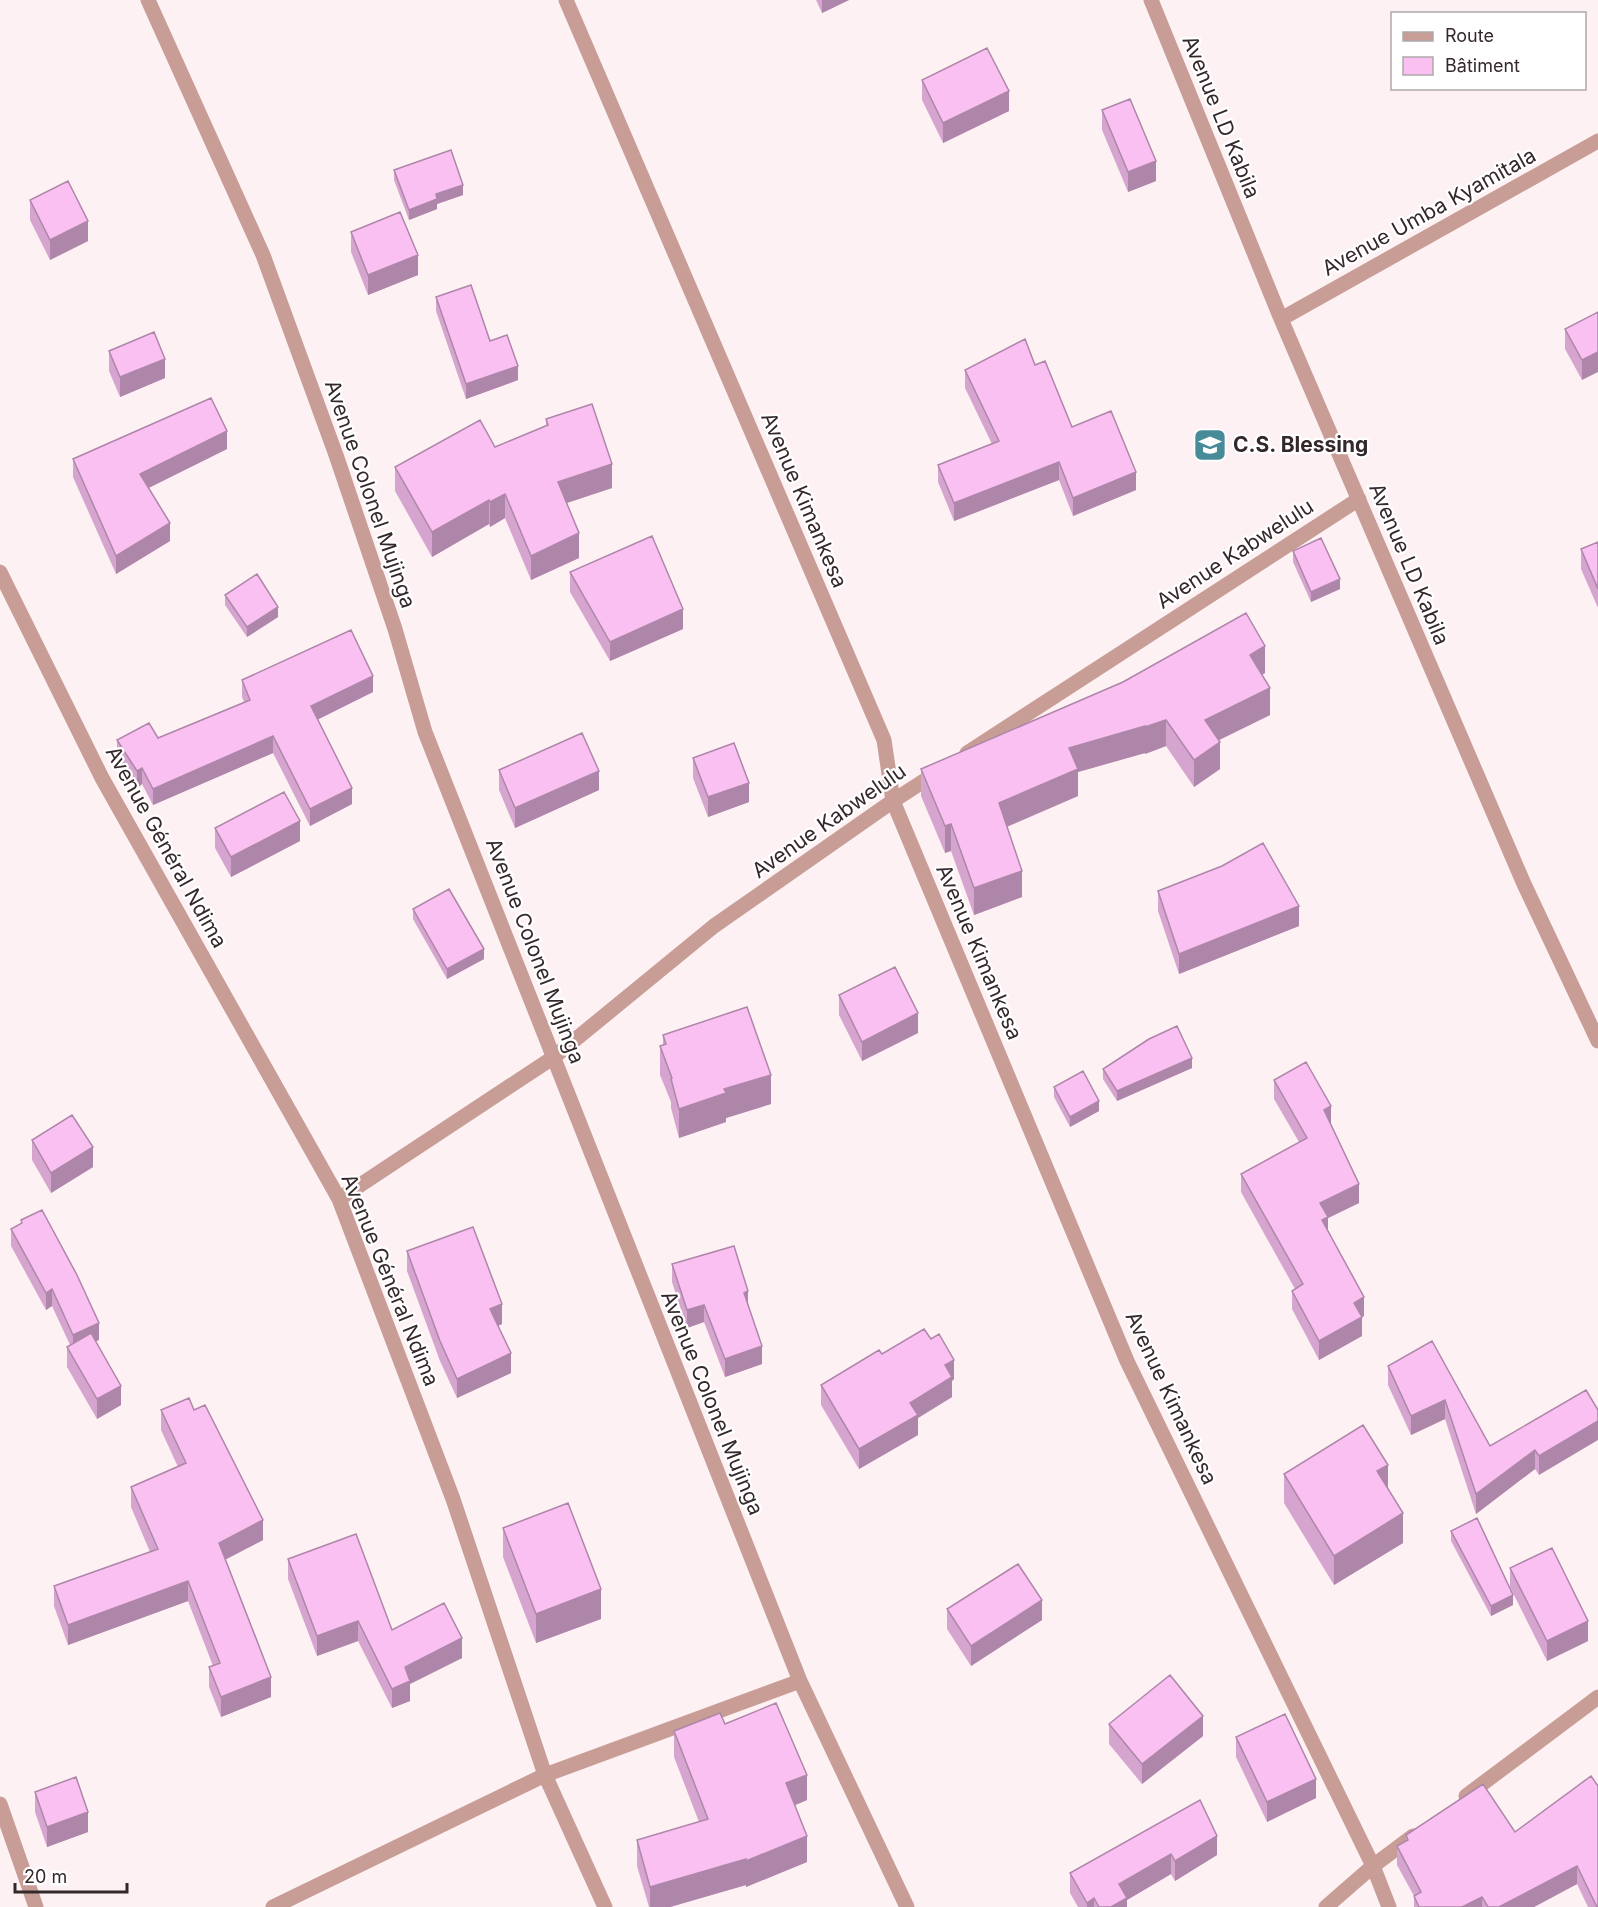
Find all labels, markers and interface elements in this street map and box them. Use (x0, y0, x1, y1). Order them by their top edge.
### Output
legend (1391, 12, 1586, 90)
text: Route (1445, 25, 1494, 46)
street label: Avenue LD Kabila (1177, 32, 1266, 202)
text: Bâtiment (1445, 55, 1520, 76)
street label: Avenue Umba Kyamitala (1318, 142, 1540, 281)
street label: Avenue Colonel Mujinga (320, 377, 421, 611)
street label: Avenue Kimankesa (756, 408, 853, 591)
school or university icon: C.S. Blessing (1192, 427, 1228, 463)
place label: C.S. Blessing (1233, 432, 1368, 457)
street label: Avenue LD Kabila (1364, 479, 1455, 648)
street label: Avenue Kabwelulu (1152, 494, 1318, 614)
street label: Avenue Général Ndima (101, 741, 232, 952)
street label: Avenue Kabwelulu (747, 758, 910, 883)
street label: Avenue Colonel Mujinga (481, 835, 590, 1067)
street label: Avenue Kimankesa (931, 860, 1028, 1043)
street label: Avenue Général Ndima (336, 1170, 445, 1390)
street label: Avenue Colonel Mujinga (656, 1287, 769, 1519)
street label: Avenue Kimankesa (1120, 1307, 1223, 1488)
scale bar (15, 1856, 128, 1894)
text: 20 m (24, 1866, 67, 1887)

